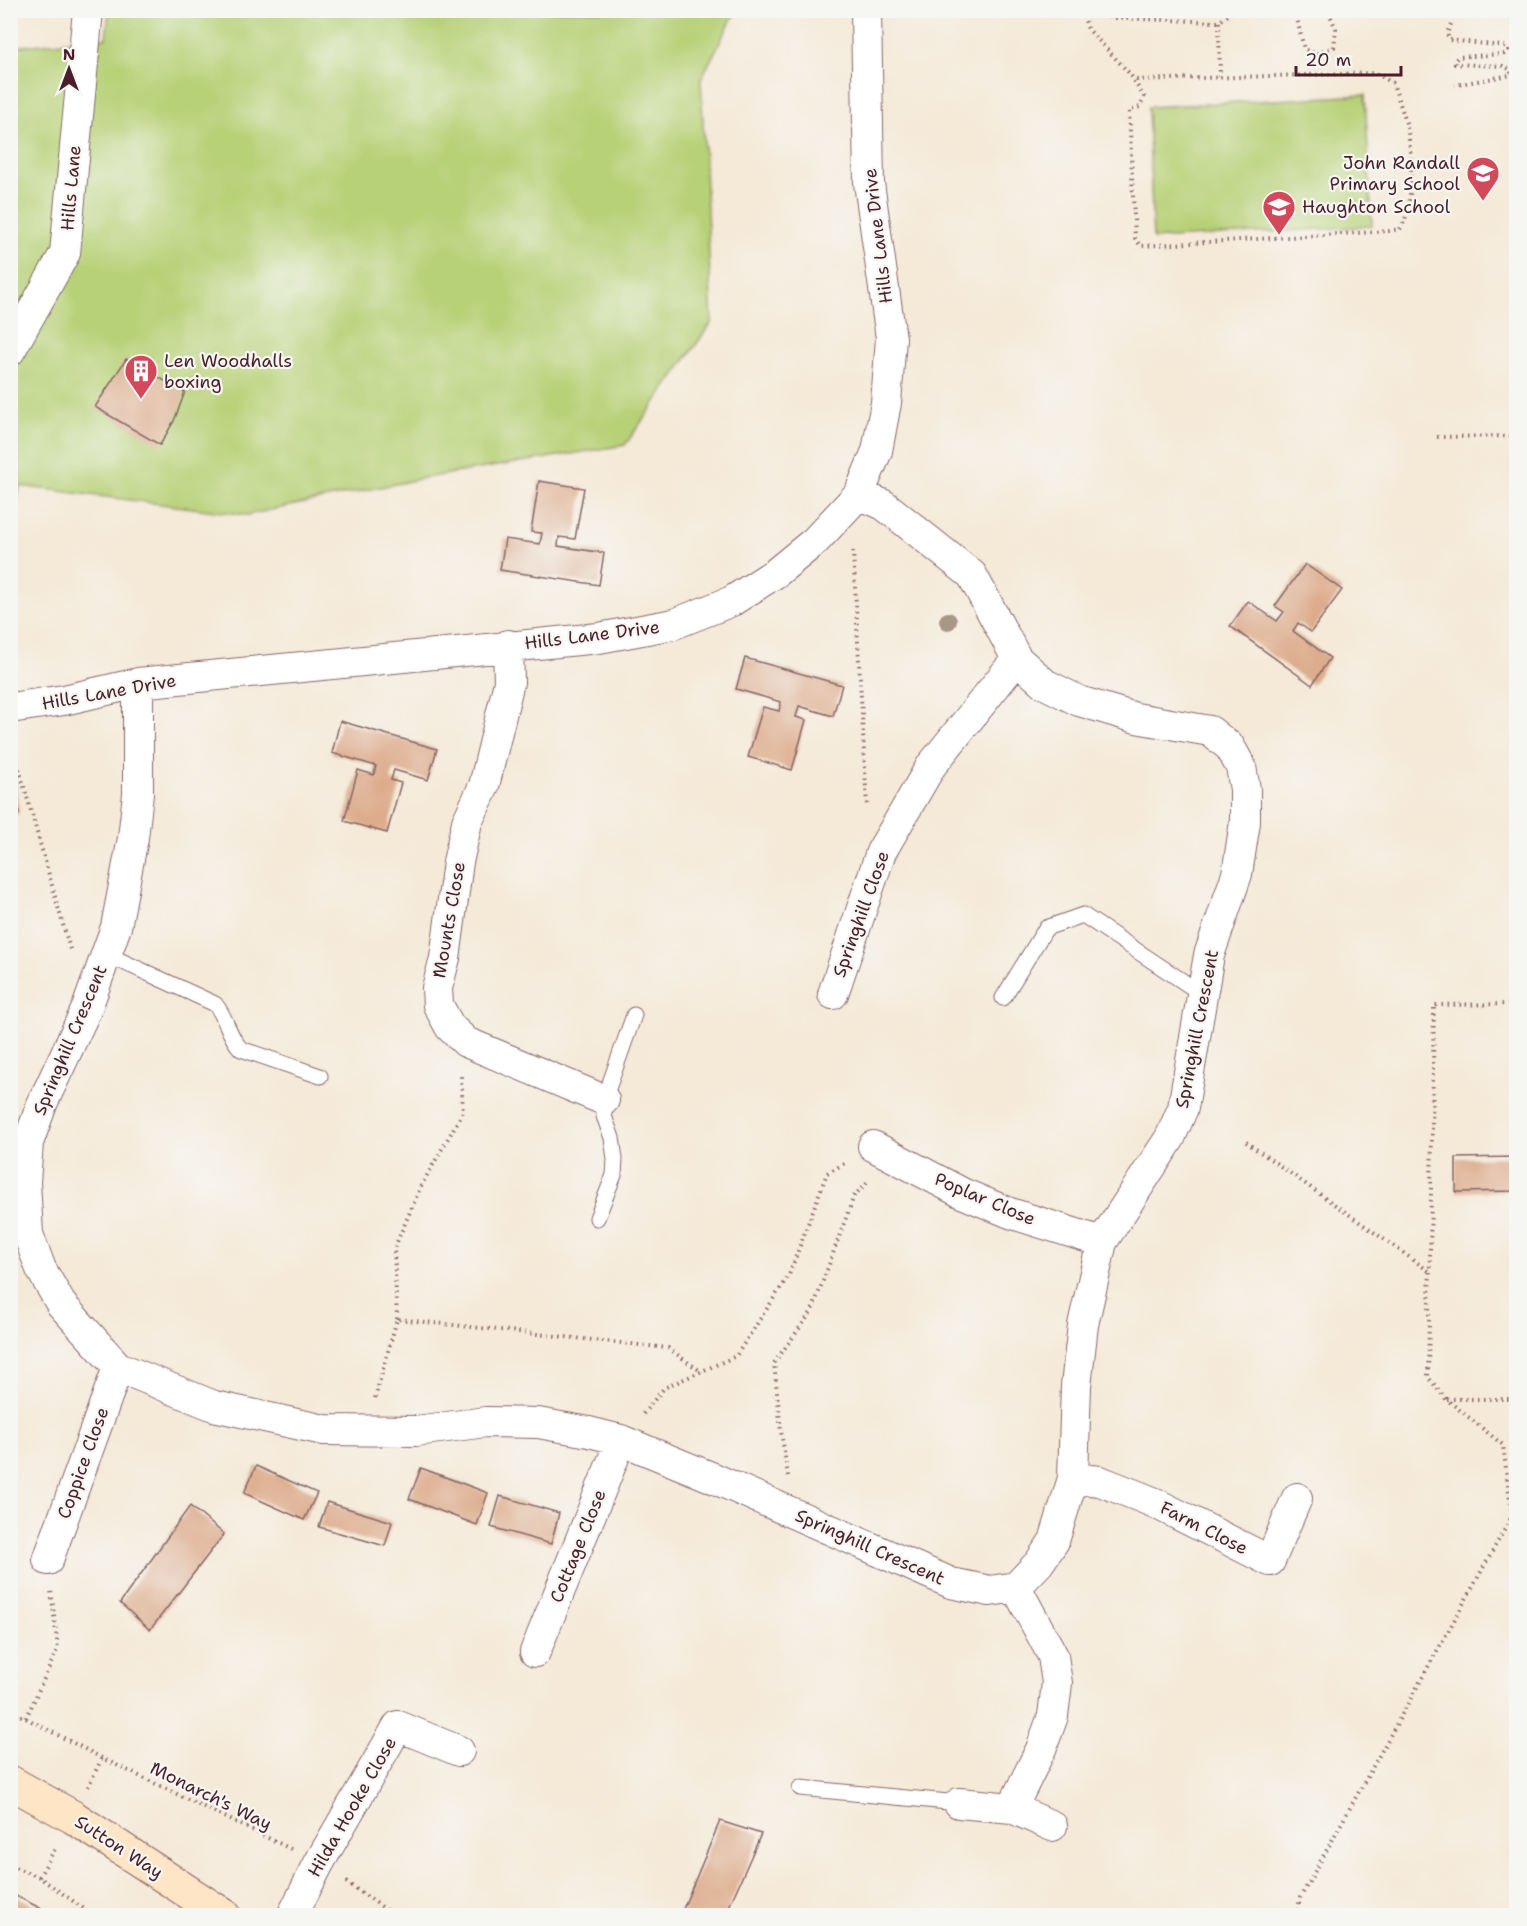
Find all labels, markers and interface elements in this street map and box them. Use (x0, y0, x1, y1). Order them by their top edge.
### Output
north arrow (39, 39, 99, 99)
scale bar (1296, 39, 1401, 77)
text: N (63, 44, 75, 65)
text: 20 m (1305, 48, 1351, 72)
street label: Hills Lane (55, 144, 87, 232)
place label: John Randall Primary School (1330, 151, 1461, 196)
school or university icon: John Randall Primary School (1465, 155, 1501, 202)
street label: Hills Lane Drive (858, 167, 898, 305)
school or university icon: Haughton School (1261, 189, 1297, 236)
place label: Haughton School (1302, 195, 1451, 219)
place label: Len Woodhalls boxing (164, 349, 292, 394)
building icon: Len Woodhalls boxing (123, 353, 159, 400)
street label: Hills Lane Drive (523, 615, 661, 655)
street label: Hills Lane Drive (40, 668, 178, 716)
street label: Springhill Close (827, 848, 895, 980)
street label: Mounts Close (427, 860, 471, 980)
street label: Springhill Crescent (1170, 948, 1224, 1110)
street label: Springhill Crescent (27, 961, 113, 1119)
street label: Poplar Close (931, 1167, 1039, 1231)
street label: Coppice Close (52, 1404, 114, 1522)
street label: Cottage Close (544, 1486, 612, 1606)
street label: Farm Close (1156, 1496, 1252, 1560)
street label: Springhill Crescent (792, 1503, 949, 1591)
street label: Hilda Hooke Close (302, 1733, 402, 1881)
street label: Monarch's Way (146, 1756, 276, 1836)
street label: Sutton Way (70, 1810, 168, 1884)

